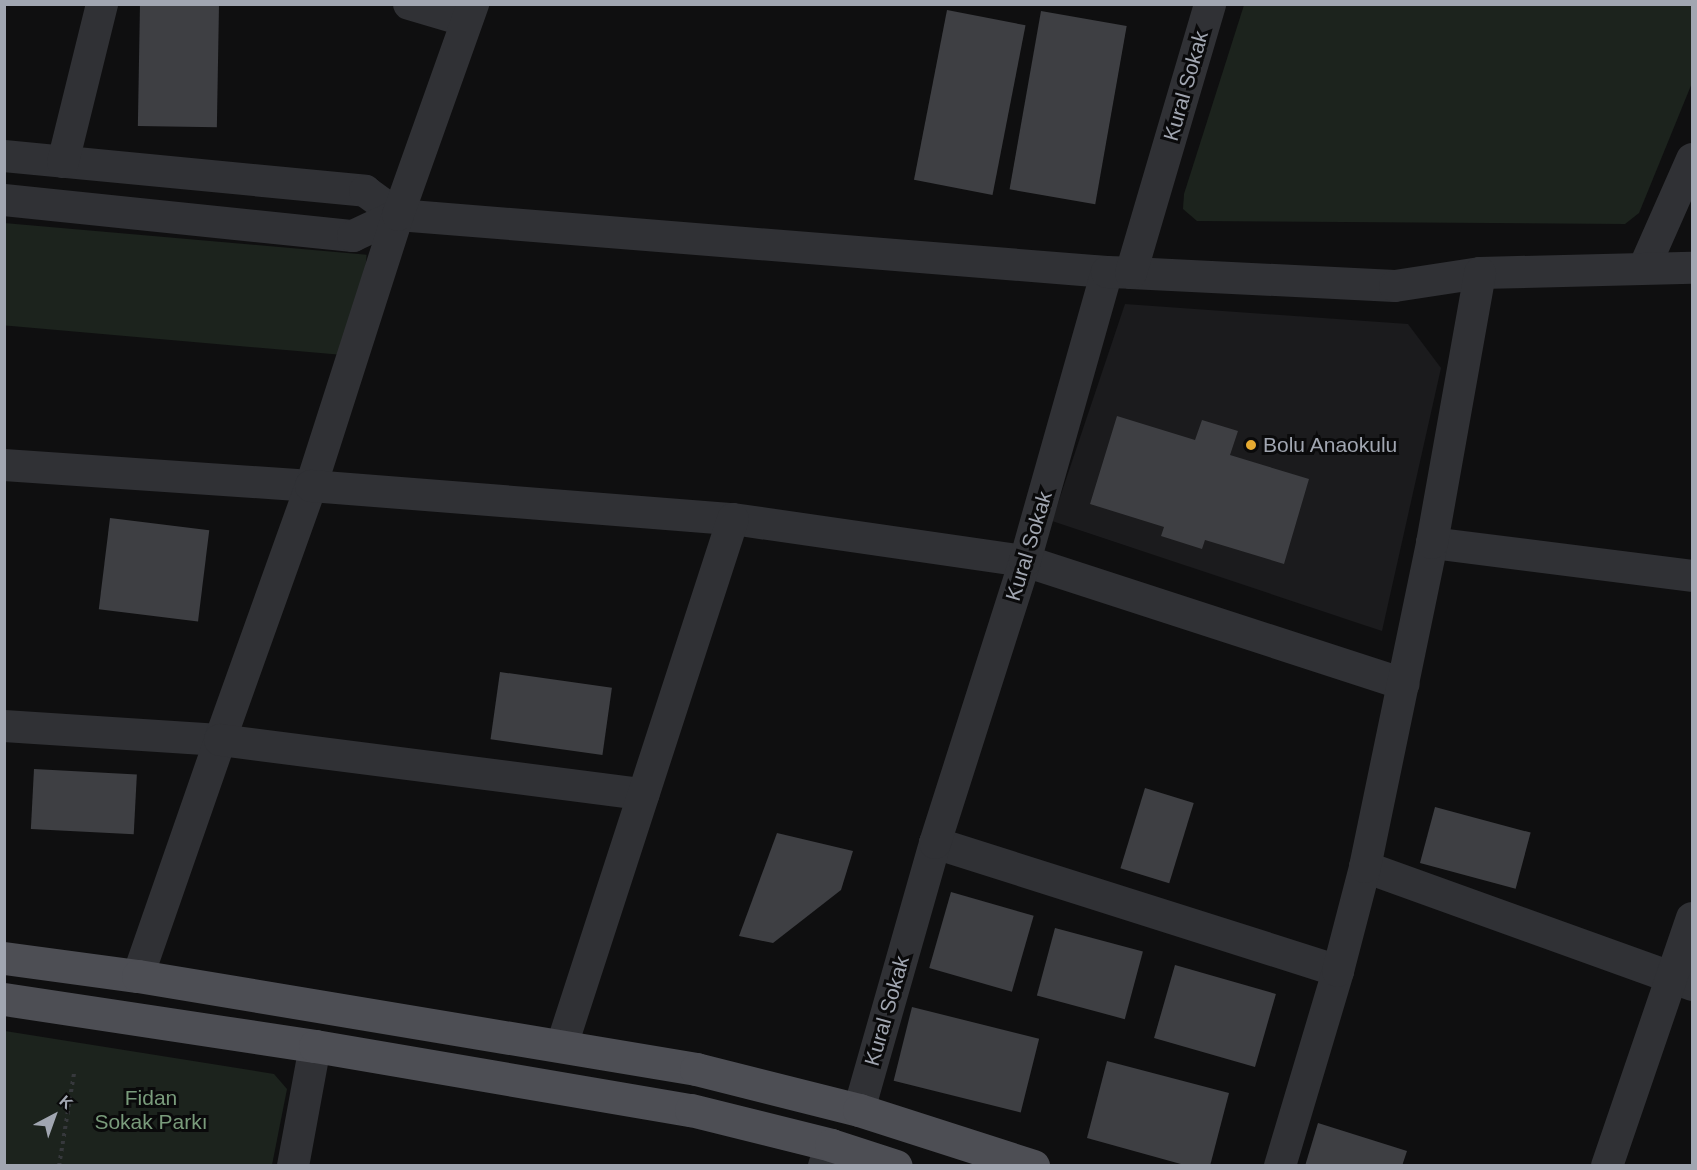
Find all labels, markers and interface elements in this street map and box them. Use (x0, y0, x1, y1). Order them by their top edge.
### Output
street label: Kural Sokak (1158, 28, 1214, 144)
place label: Bolu Anaokulu (1263, 432, 1398, 458)
marker: Bolu Anaokulu (1244, 438, 1258, 452)
street label: Kural Sokak (1000, 488, 1058, 604)
street label: Kural Sokak (859, 953, 915, 1069)
park label: Fidan Sokak Parkı (94, 1085, 208, 1135)
north arrow (24, 1086, 84, 1146)
text: K (56, 1092, 76, 1112)

